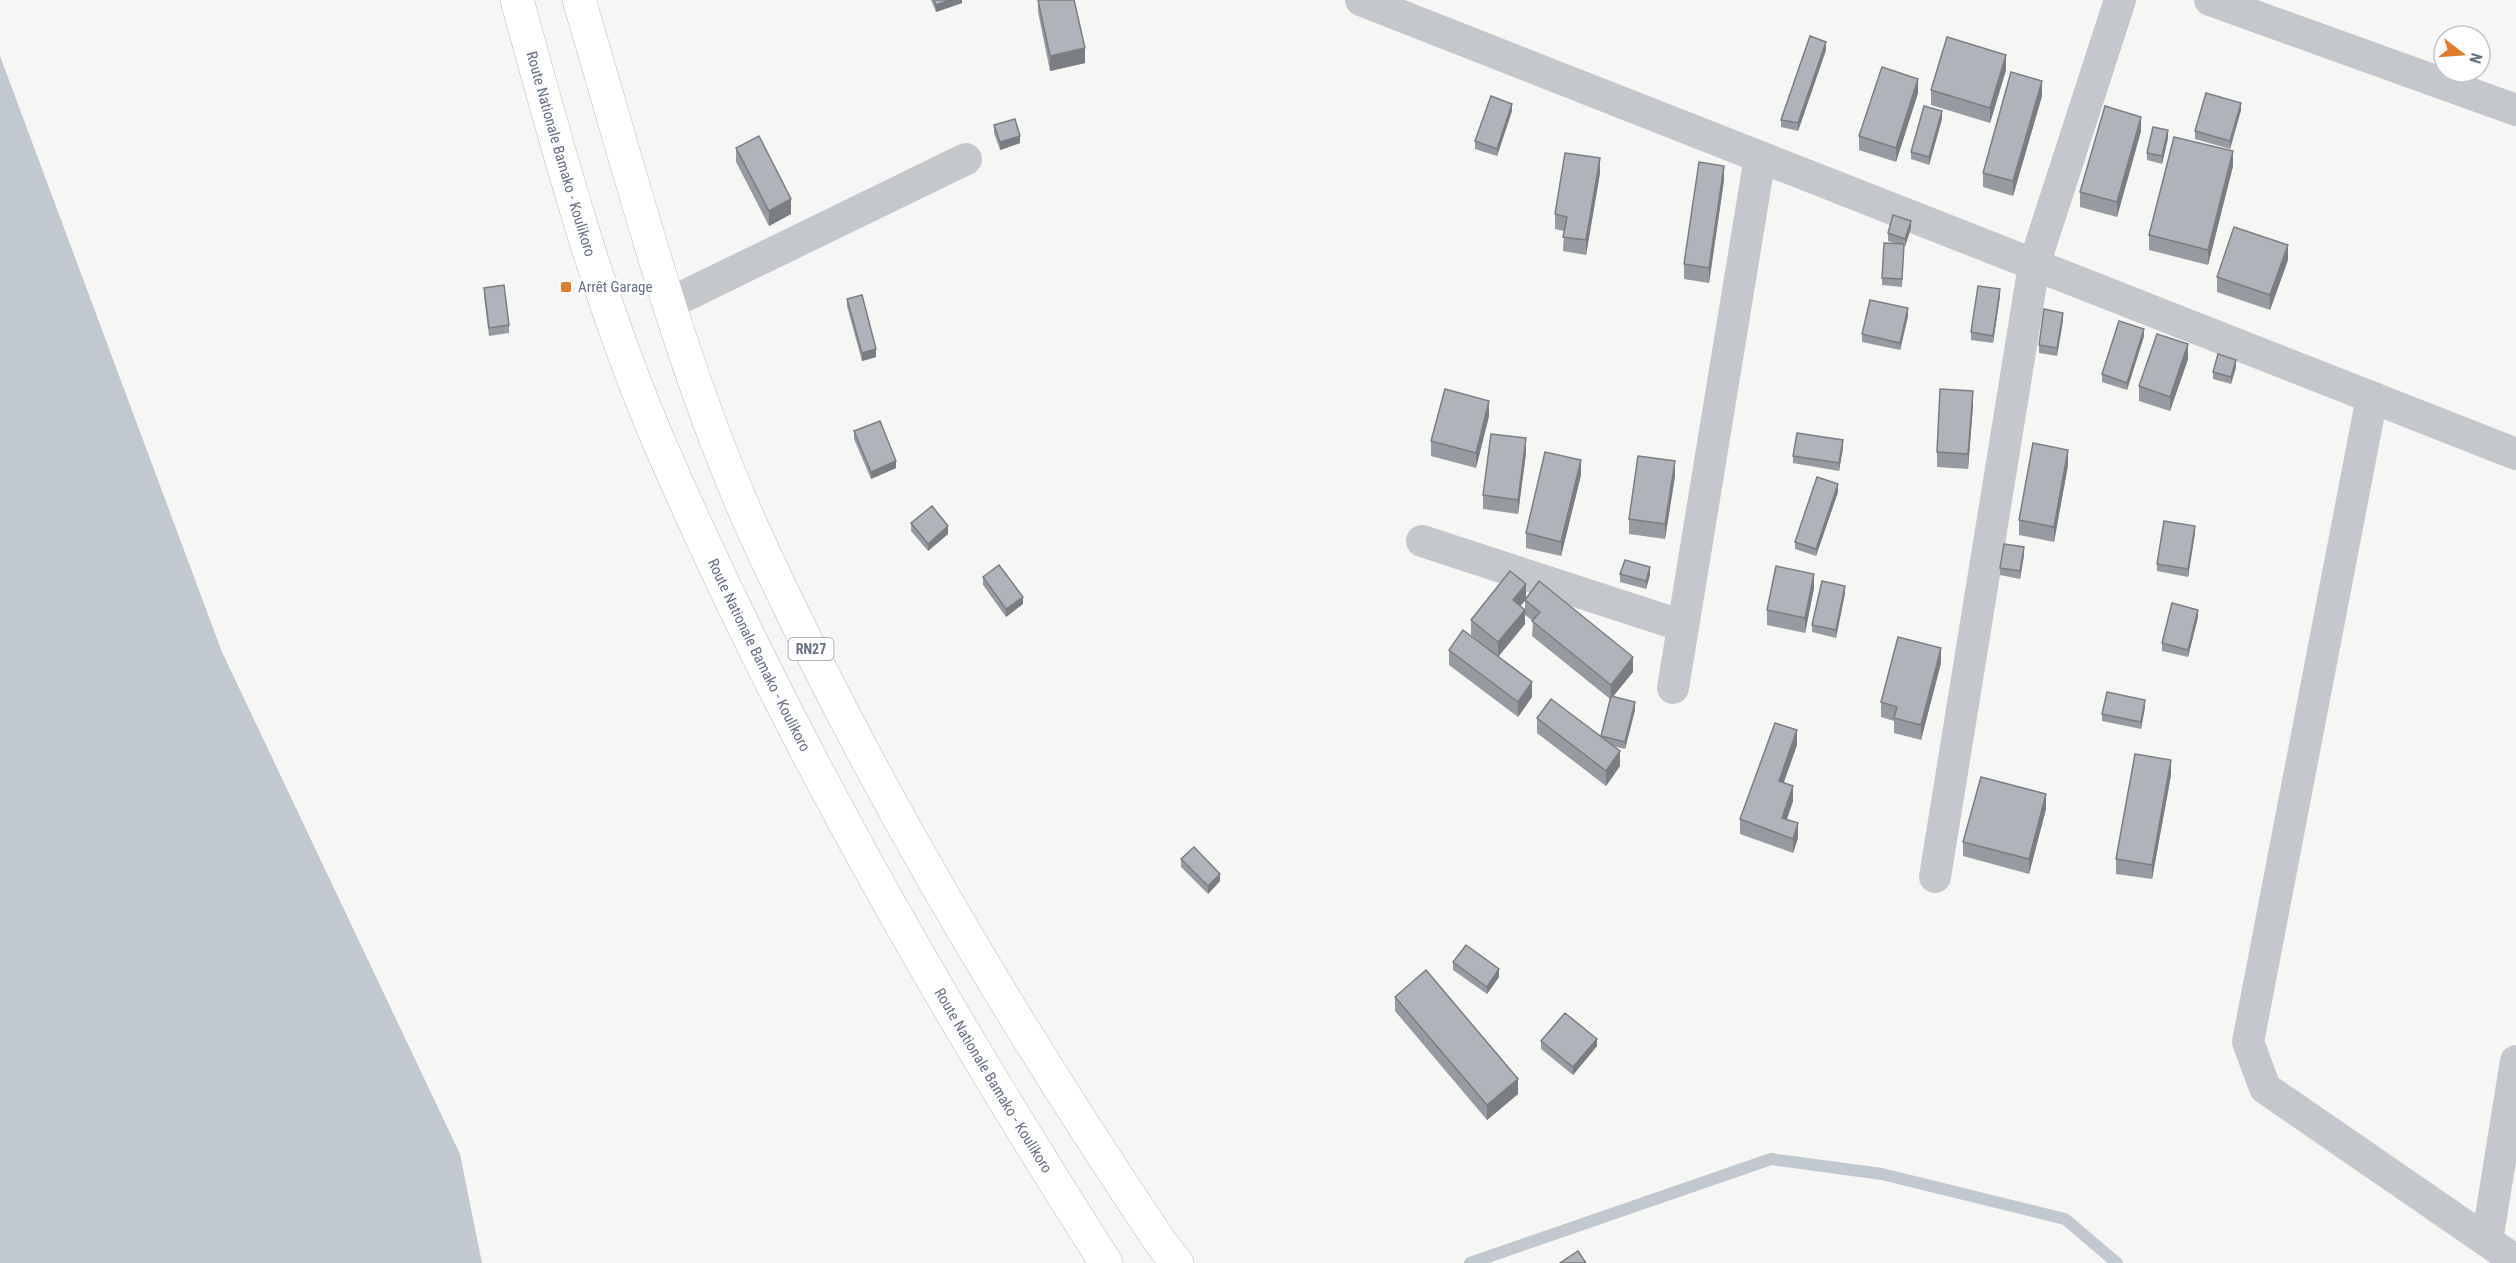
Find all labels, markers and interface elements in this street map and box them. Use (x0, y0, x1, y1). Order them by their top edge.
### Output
north arrow (2432, 24, 2492, 84)
street label: Route Nationale Bamako - Koulikoro (523, 49, 599, 259)
text: N (2465, 51, 2486, 66)
place label: Arrêt Garage (578, 278, 653, 296)
marker: Arrêt Garage (559, 280, 573, 294)
street label: Route Nationale Bamako - Koulikoro (704, 556, 814, 755)
road number: RN27 (788, 638, 834, 660)
street label: Route Nationale Bamako - Koulikoro (931, 985, 1056, 1176)

